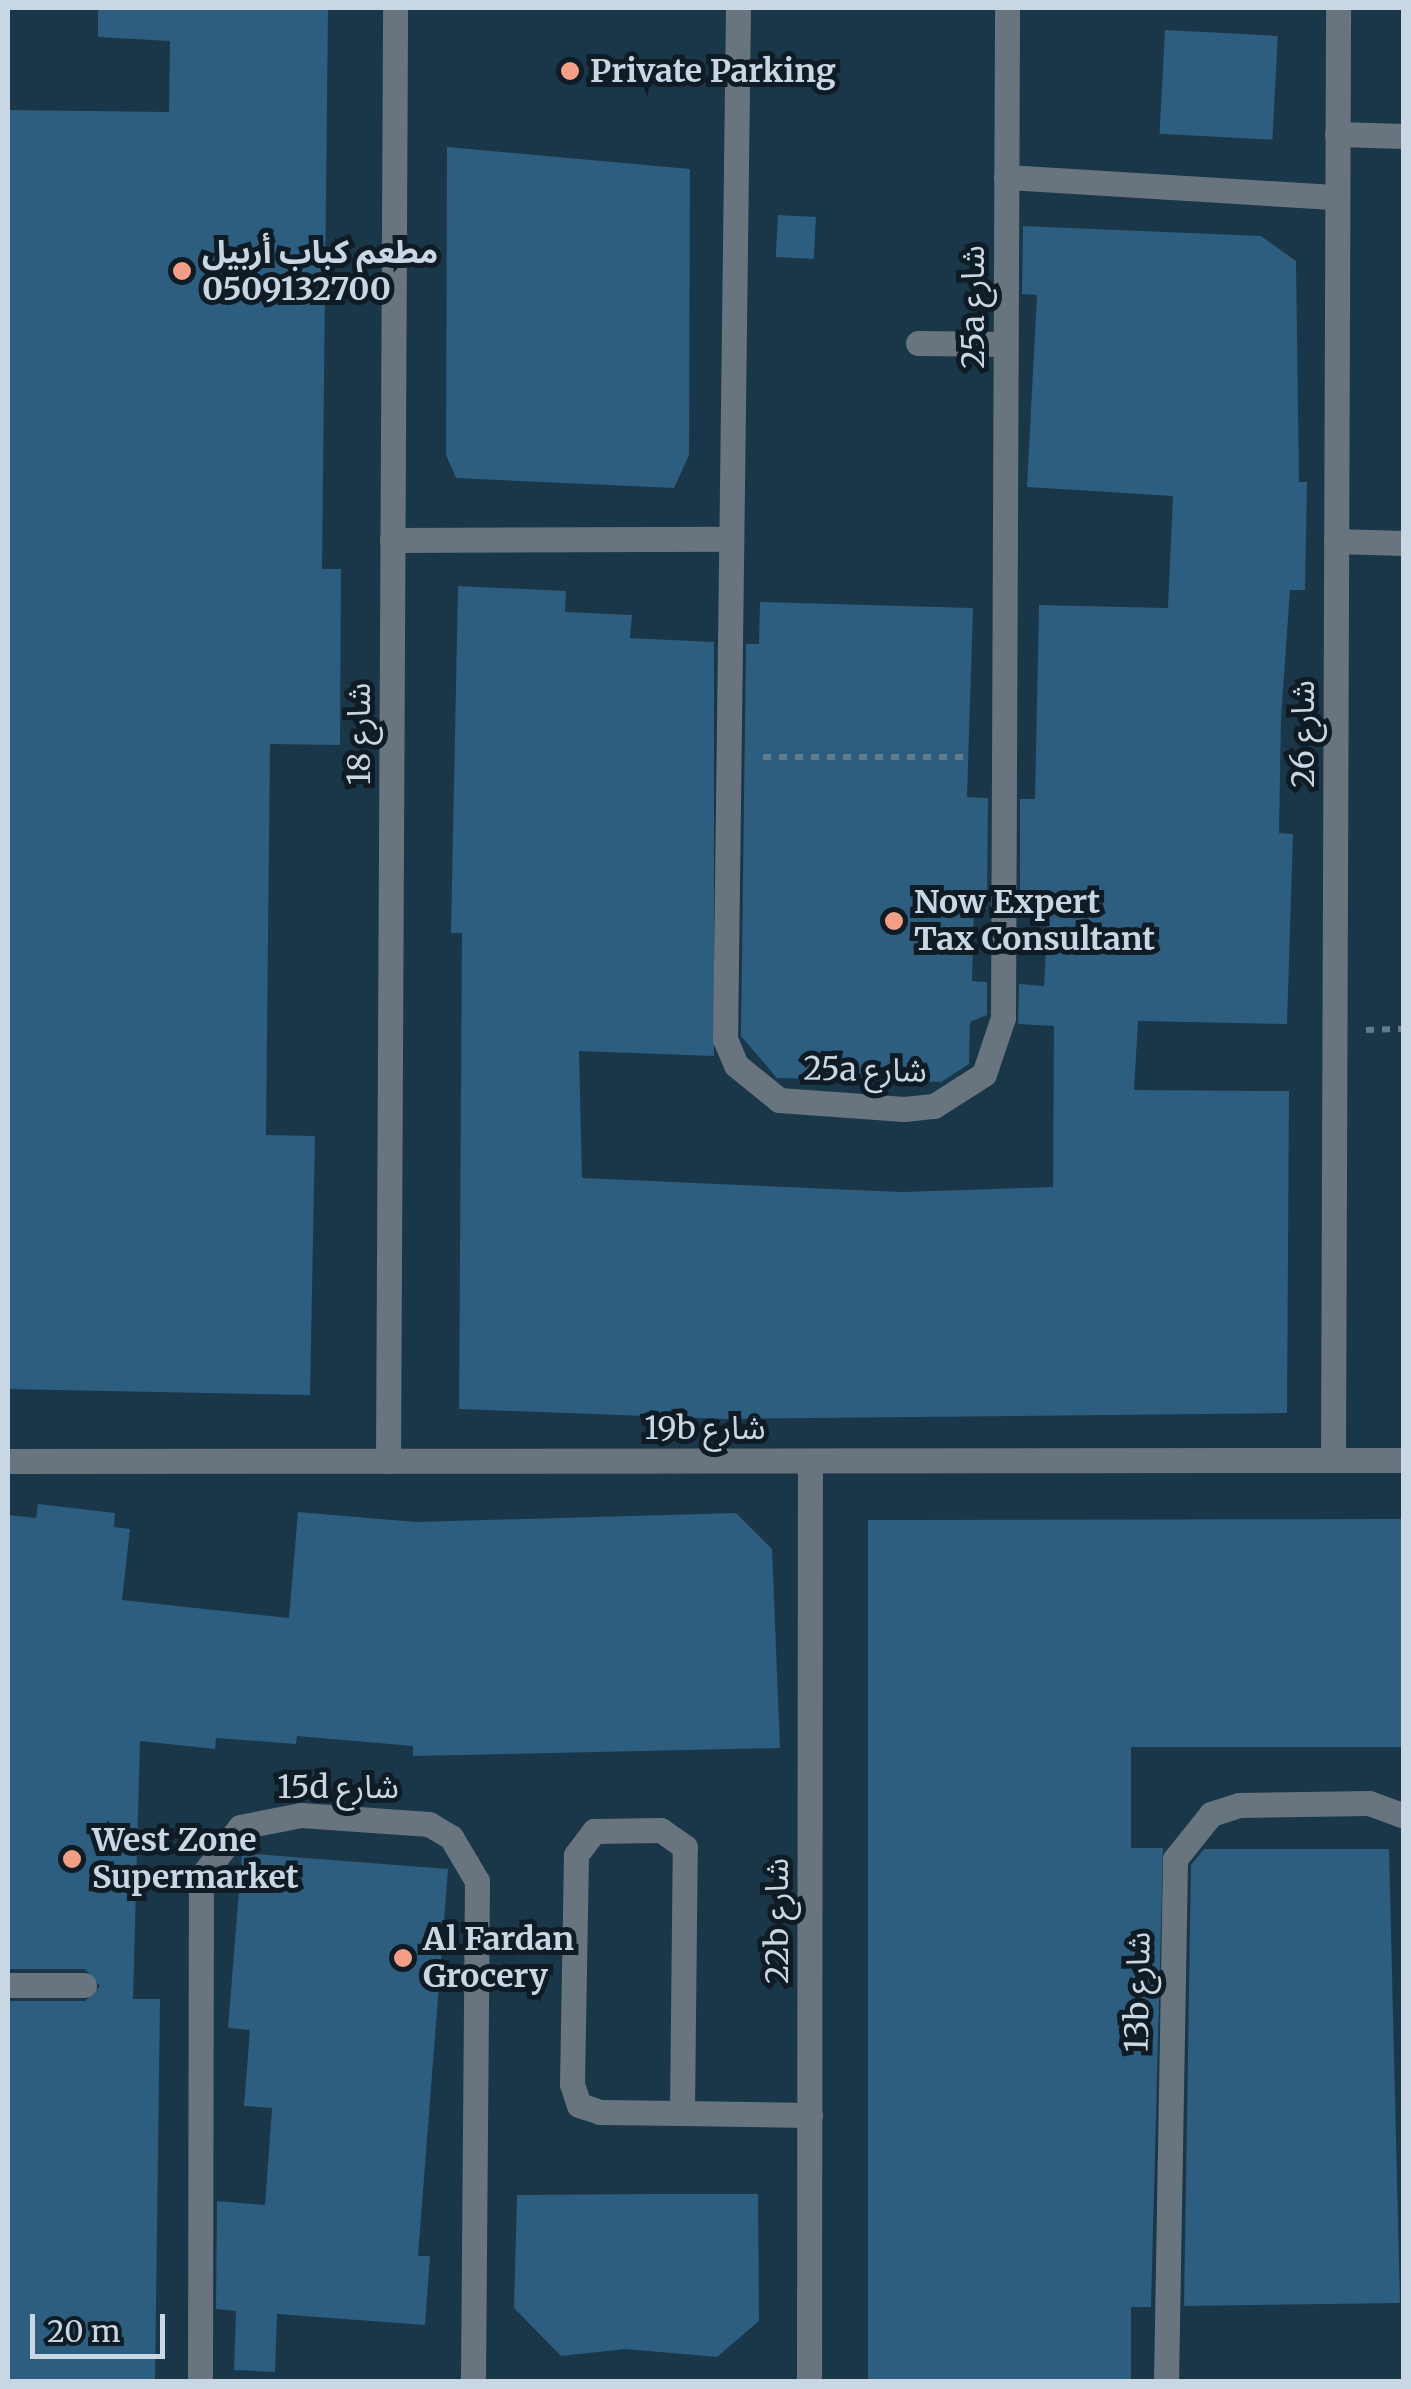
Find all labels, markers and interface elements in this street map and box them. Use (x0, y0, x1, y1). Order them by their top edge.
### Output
place label: Private Parking (590, 52, 836, 90)
marker: Private Parking (559, 60, 581, 82)
place label: مطعم كباب أربيل 0509132700 (202, 234, 438, 309)
street label: 25a شارع (954, 245, 992, 369)
marker: مطعم كباب أربيل 0509132700 (171, 260, 193, 282)
street label: شارع 26 (1284, 680, 1322, 788)
street label: شارع 18 (340, 683, 378, 785)
place label: Now Expert Tax Consultant (914, 884, 1155, 959)
marker: Now Expert Tax Consultant (883, 910, 905, 932)
street label: 25a شارع (803, 1050, 927, 1090)
street label: 19b شارع (644, 1409, 766, 1447)
street label: 15d شارع (277, 1768, 399, 1806)
place label: West Zone Supermarket (92, 1822, 299, 1897)
marker: West Zone Supermarket (61, 1848, 83, 1870)
street label: 22b شارع (758, 1858, 796, 1984)
place label: Al Fardan Grocery (423, 1921, 574, 1996)
street label: 13b شارع (1118, 1931, 1158, 2053)
marker: Al Fardan Grocery (392, 1947, 414, 1969)
scale bar (35, 2294, 170, 2356)
text: 20 m (47, 2312, 120, 2350)

